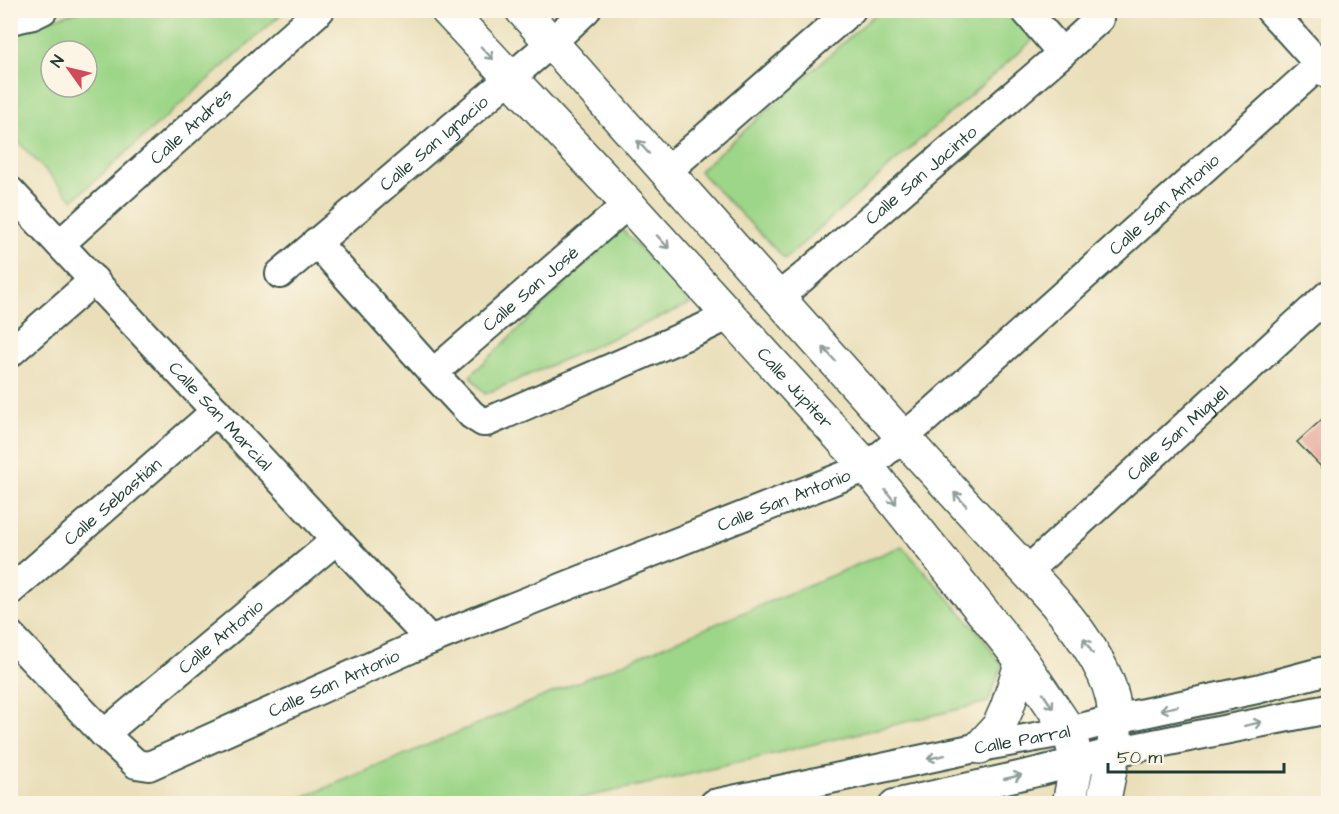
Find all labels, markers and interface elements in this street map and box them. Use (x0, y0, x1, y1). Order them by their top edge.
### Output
north arrow (39, 39, 99, 99)
one-way arrow (480, 45, 495, 60)
text: N (45, 51, 69, 71)
street label: Calle Andrés (144, 83, 238, 170)
street label: Calle San Ignacio (374, 90, 494, 197)
street label: Calle San Jacinto (860, 120, 983, 231)
one-way arrow (636, 139, 650, 154)
street label: Calle San Antonio (1103, 148, 1225, 261)
one-way arrow (656, 234, 670, 249)
street label: Calle San José (477, 240, 585, 338)
street label: Calle Júpiter (751, 342, 839, 435)
one-way arrow (822, 347, 836, 362)
street label: Calle San Marcial (163, 356, 278, 477)
street label: Calle San Miguel (1121, 380, 1234, 487)
street label: Calle Sebastián (58, 452, 167, 552)
street label: Calle San Antonio (714, 463, 854, 538)
one-way arrow (884, 488, 897, 504)
one-way arrow (953, 492, 967, 507)
street label: Calle Antonio (173, 594, 269, 680)
one-way arrow (1082, 638, 1094, 655)
street label: Calle San Antonio (264, 643, 404, 724)
one-way arrow (1042, 692, 1054, 709)
one-way arrow (1160, 703, 1180, 714)
one-way arrow (1243, 718, 1263, 729)
street label: Calle Parral (972, 719, 1073, 761)
scale bar (1108, 736, 1284, 774)
text: 50 m (1117, 745, 1162, 770)
one-way arrow (927, 752, 946, 763)
one-way arrow (1002, 771, 1022, 782)

